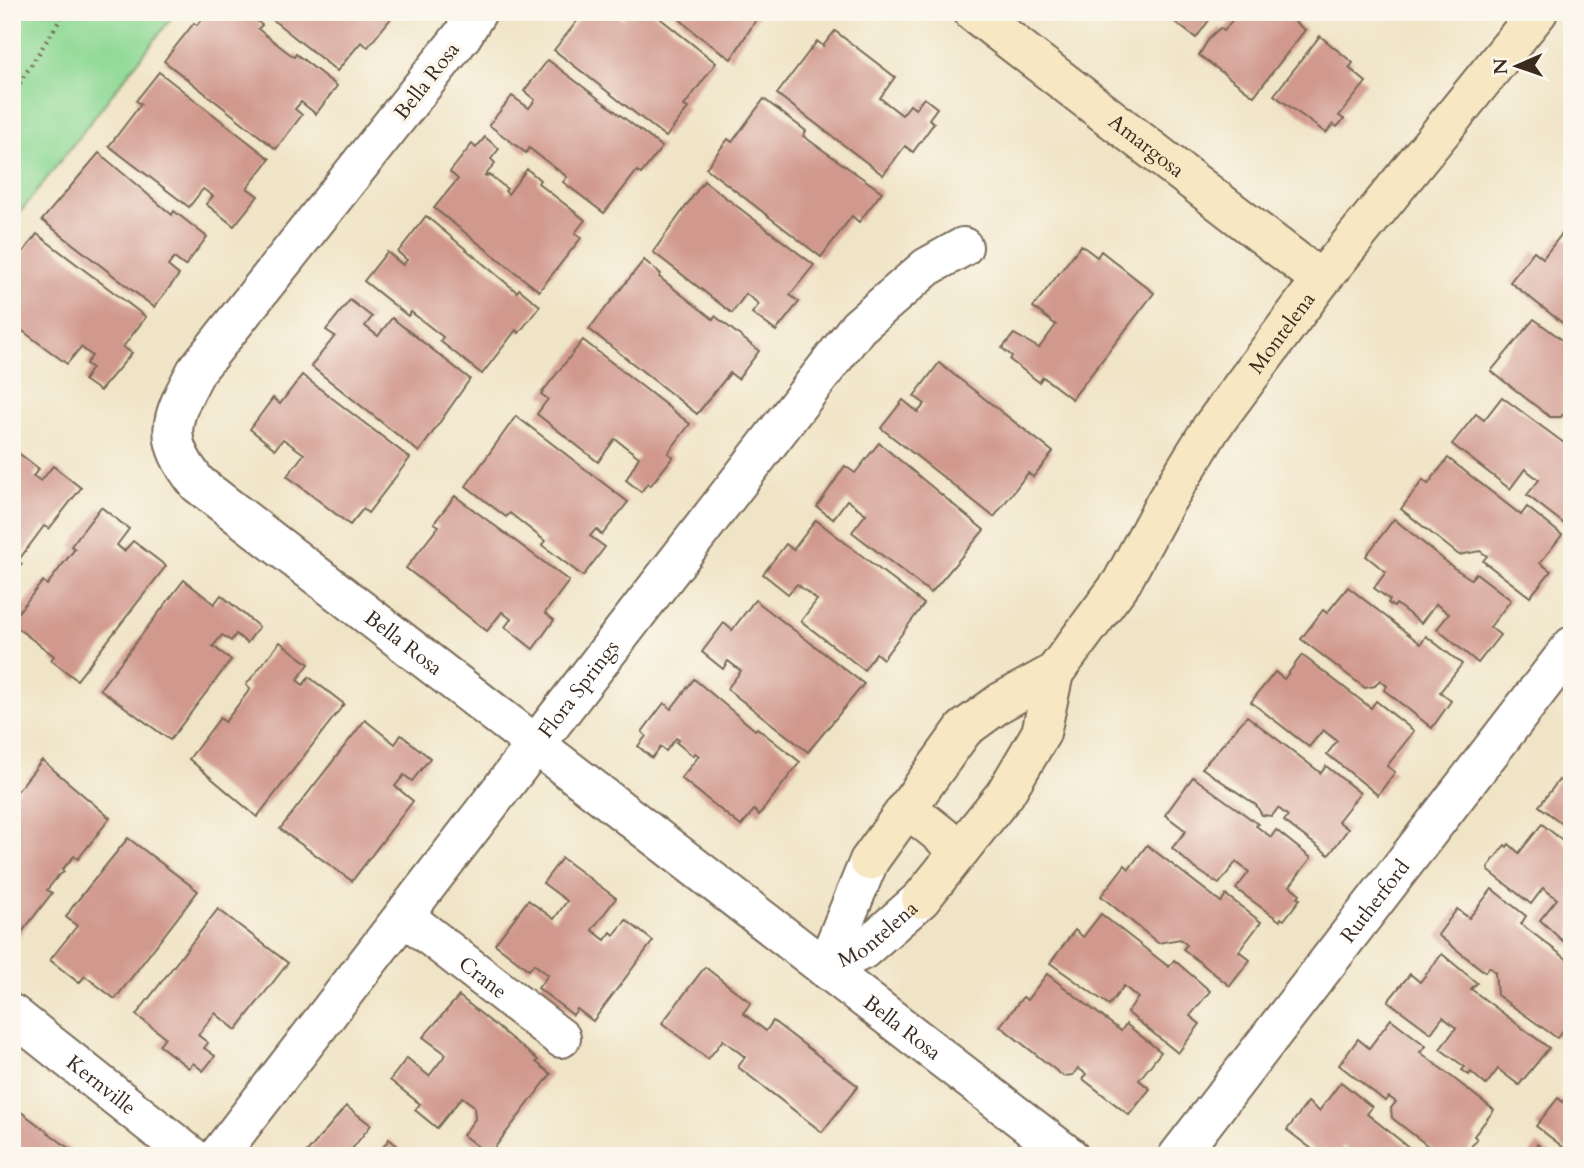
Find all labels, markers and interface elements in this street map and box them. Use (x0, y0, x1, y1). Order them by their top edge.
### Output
north arrow (1482, 32, 1552, 102)
street label: Bella Rosa (387, 36, 467, 126)
text: N (1488, 57, 1514, 75)
street label: Amargosa (1103, 107, 1191, 184)
street label: Montelena (1242, 286, 1322, 380)
street label: Bella Rosa (359, 603, 449, 682)
street label: Flora Springs (531, 634, 626, 744)
street label: Rutherford (1333, 854, 1416, 949)
street label: Montelena (833, 894, 924, 975)
street label: Crane (453, 949, 513, 1005)
street label: Bella Rosa (857, 988, 947, 1067)
street label: Kernville (60, 1048, 142, 1122)

